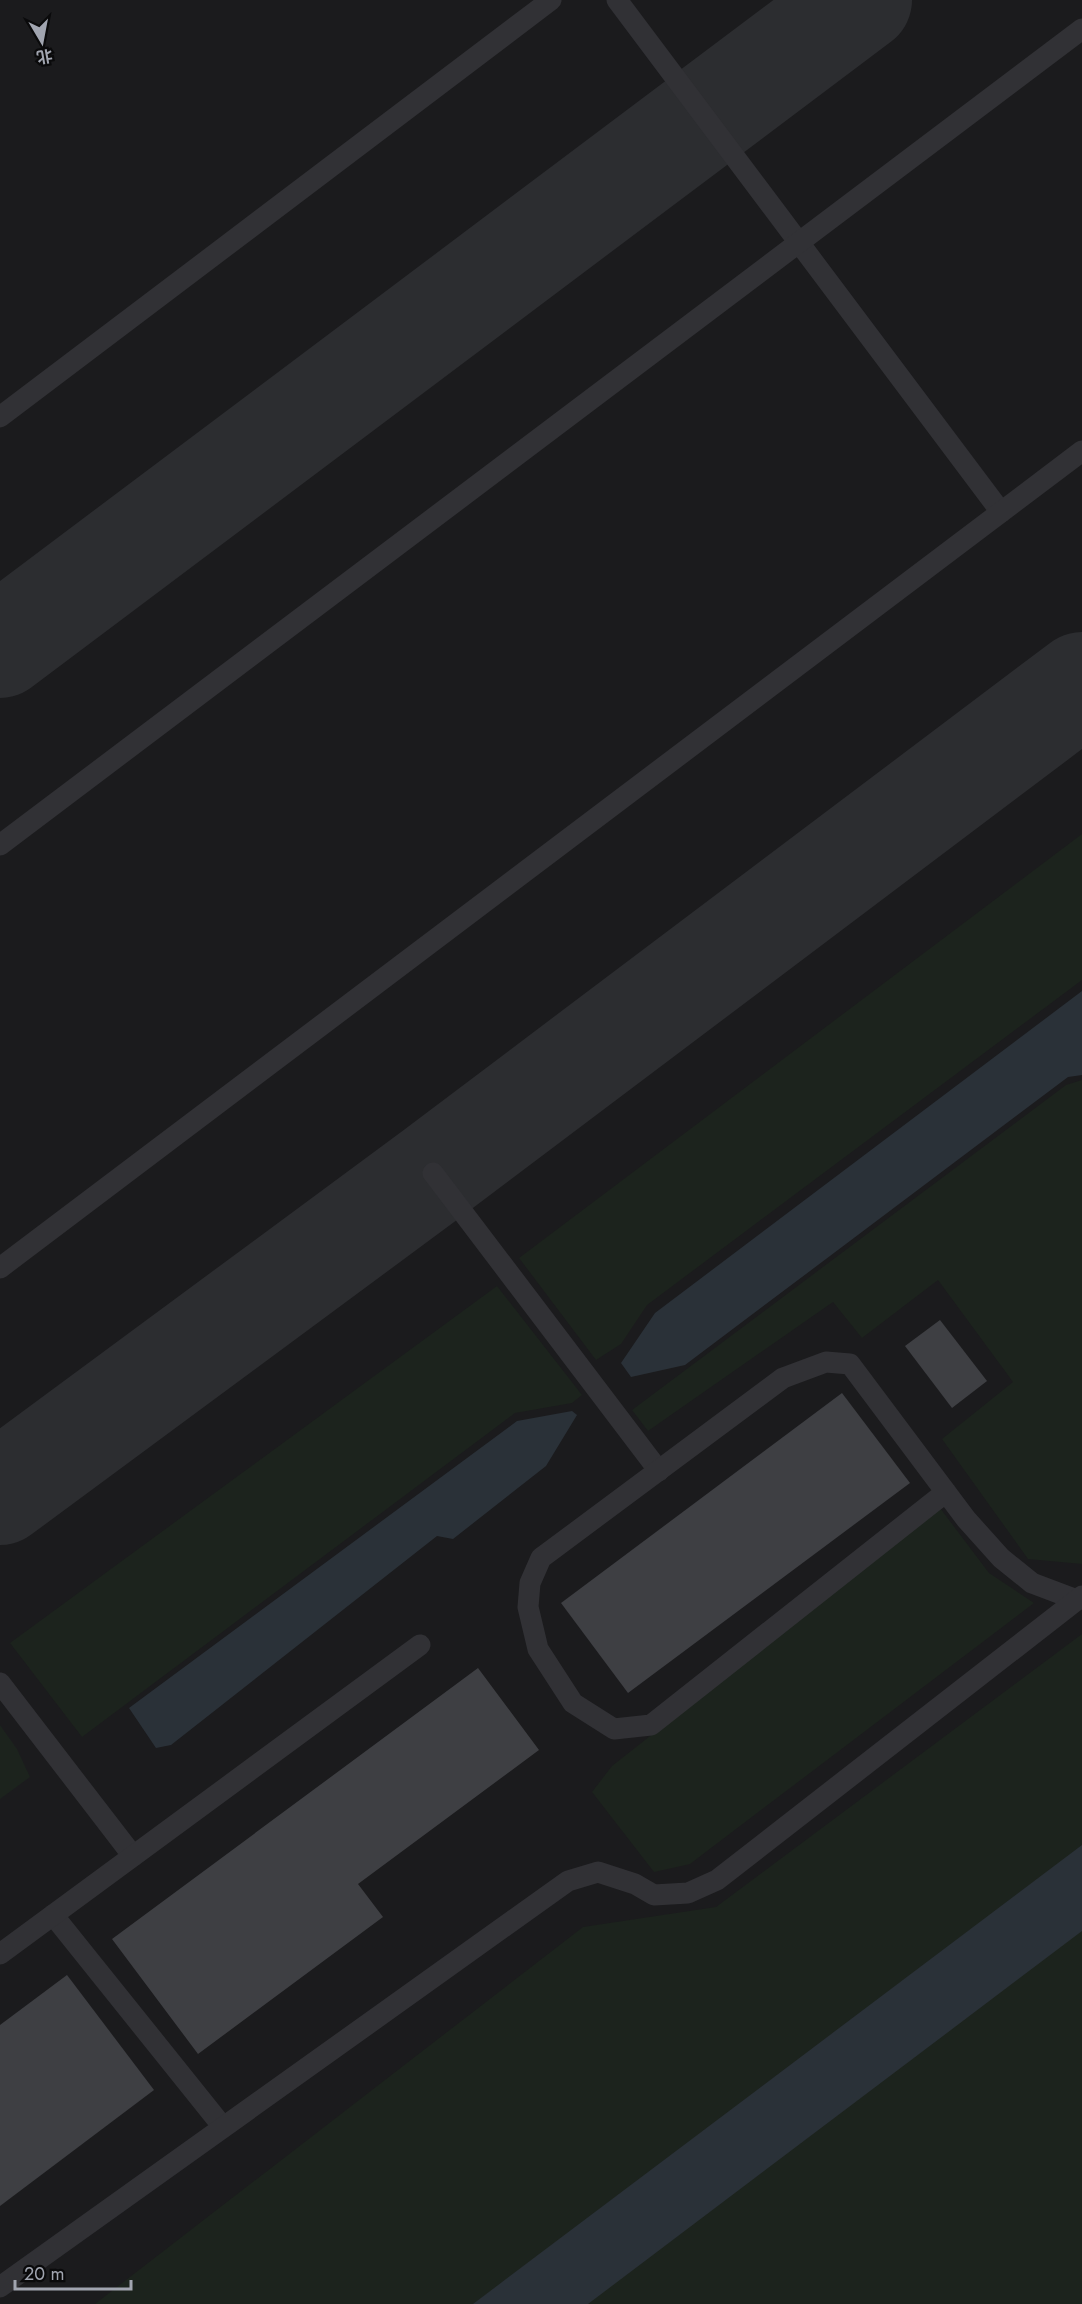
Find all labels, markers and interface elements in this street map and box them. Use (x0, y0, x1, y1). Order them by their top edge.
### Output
north arrow (12, 12, 72, 72)
text: 北 (35, 44, 54, 69)
scale bar (15, 2253, 130, 2291)
text: 20 m (24, 2261, 64, 2287)

